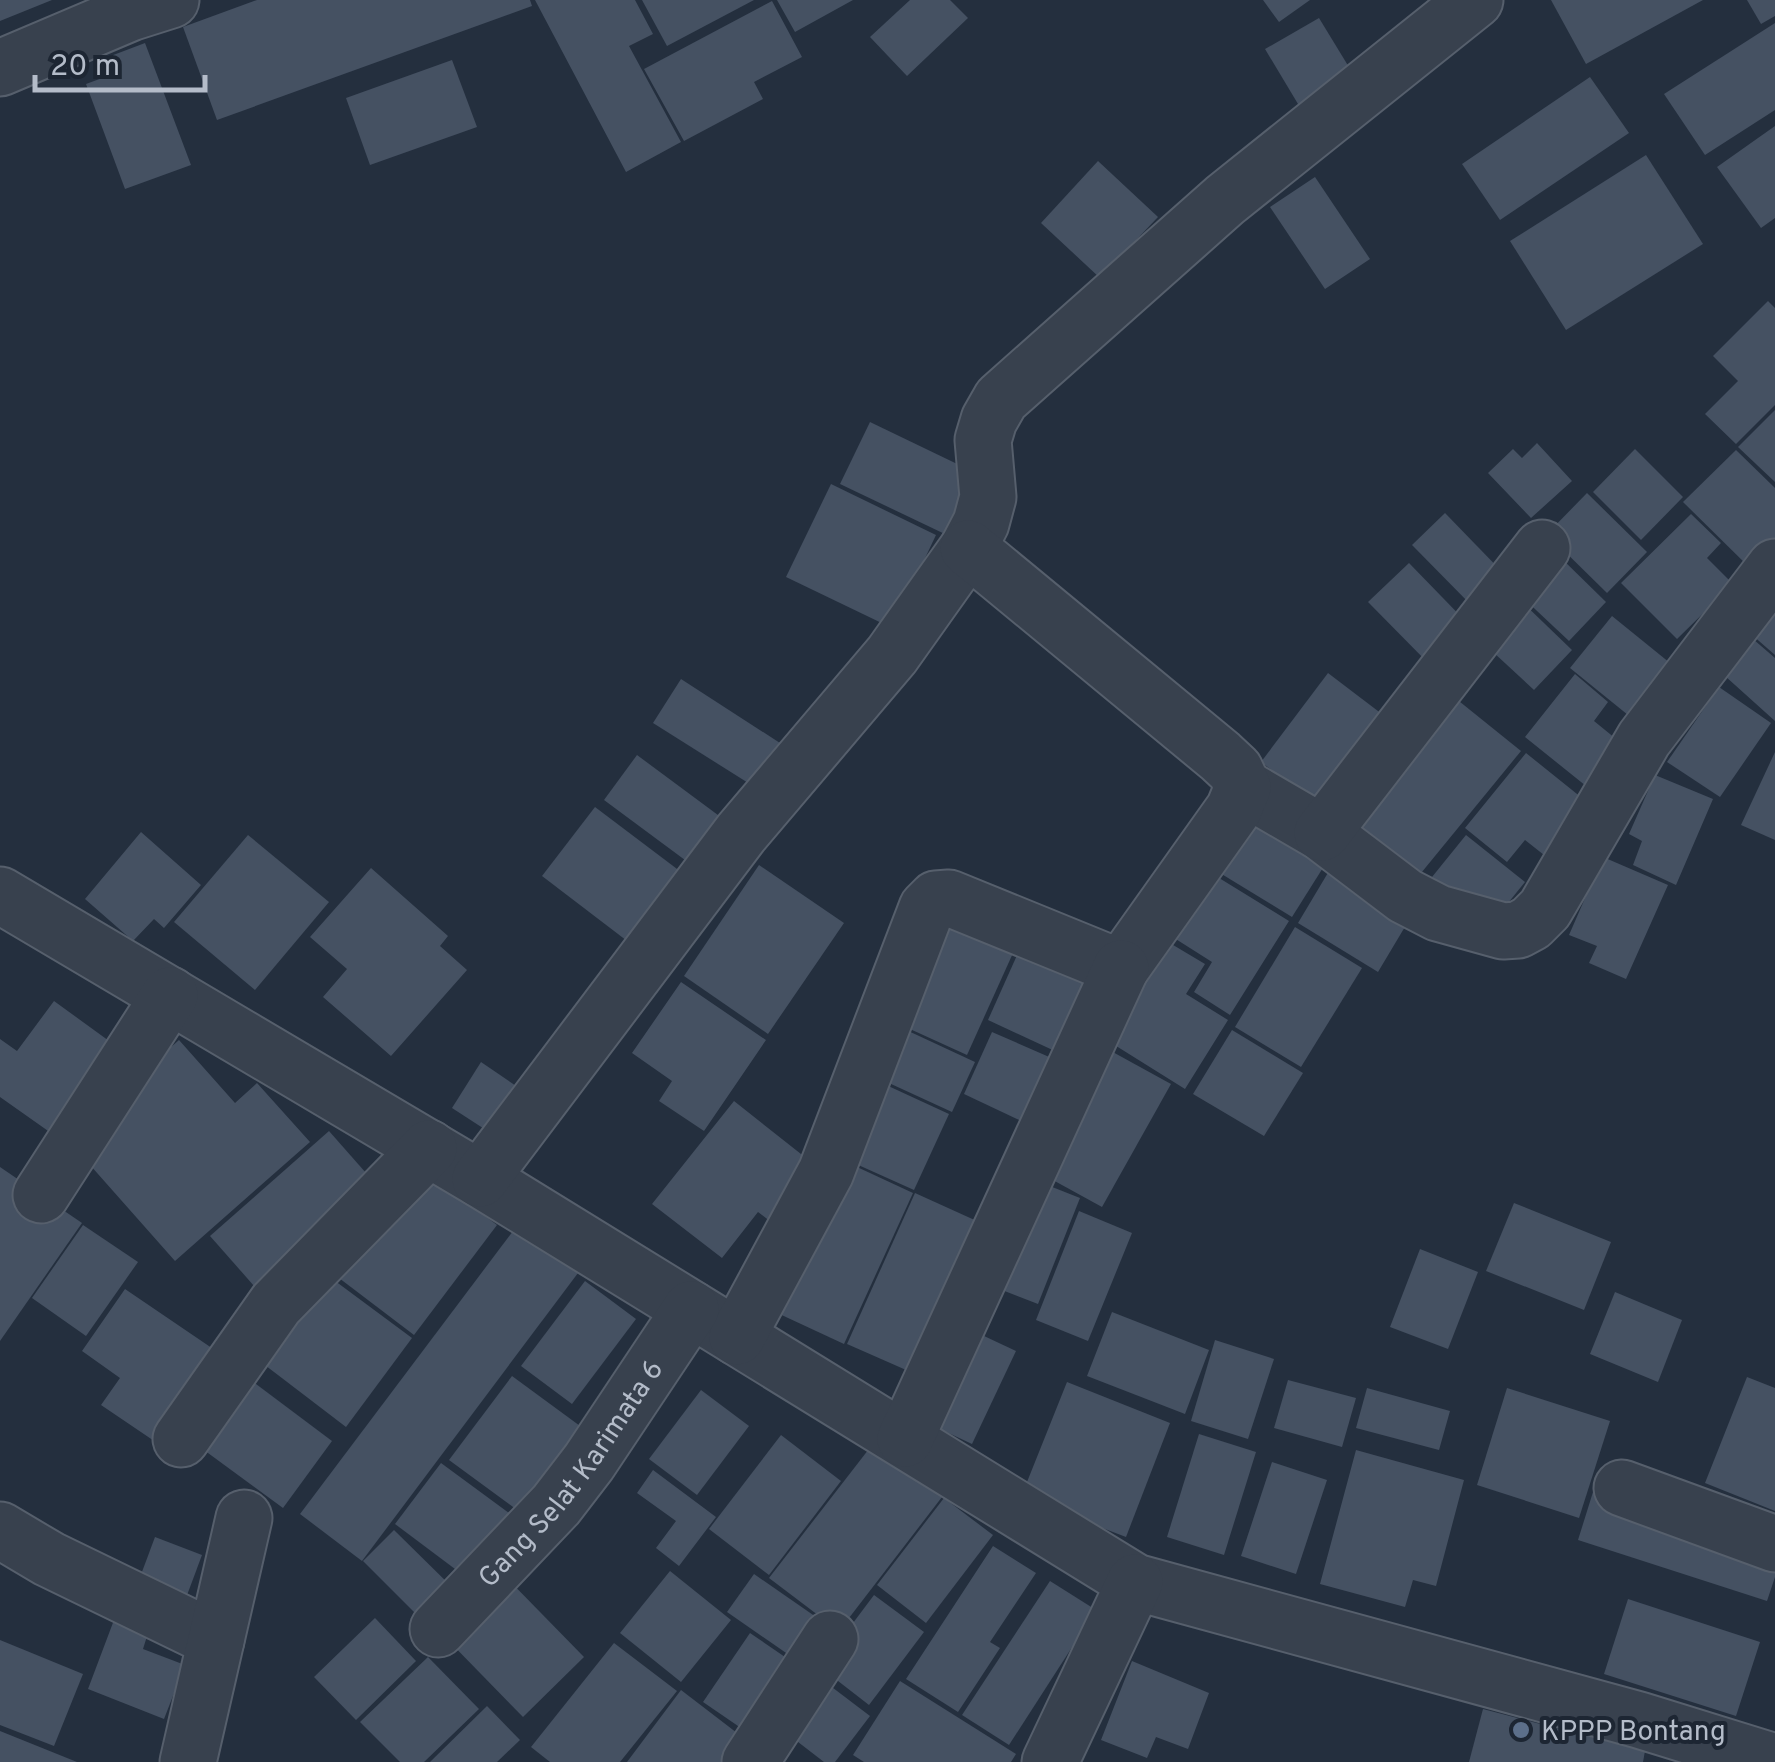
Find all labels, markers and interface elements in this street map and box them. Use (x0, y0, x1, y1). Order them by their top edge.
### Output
scale bar (35, 30, 205, 92)
text: 20 m (50, 49, 120, 86)
street label: Gang Selat Karimata 6 (472, 1354, 673, 1597)
place label: KPPP Bontang (1541, 1715, 1726, 1751)
marker: KPPP Bontang (1510, 1719, 1532, 1741)

